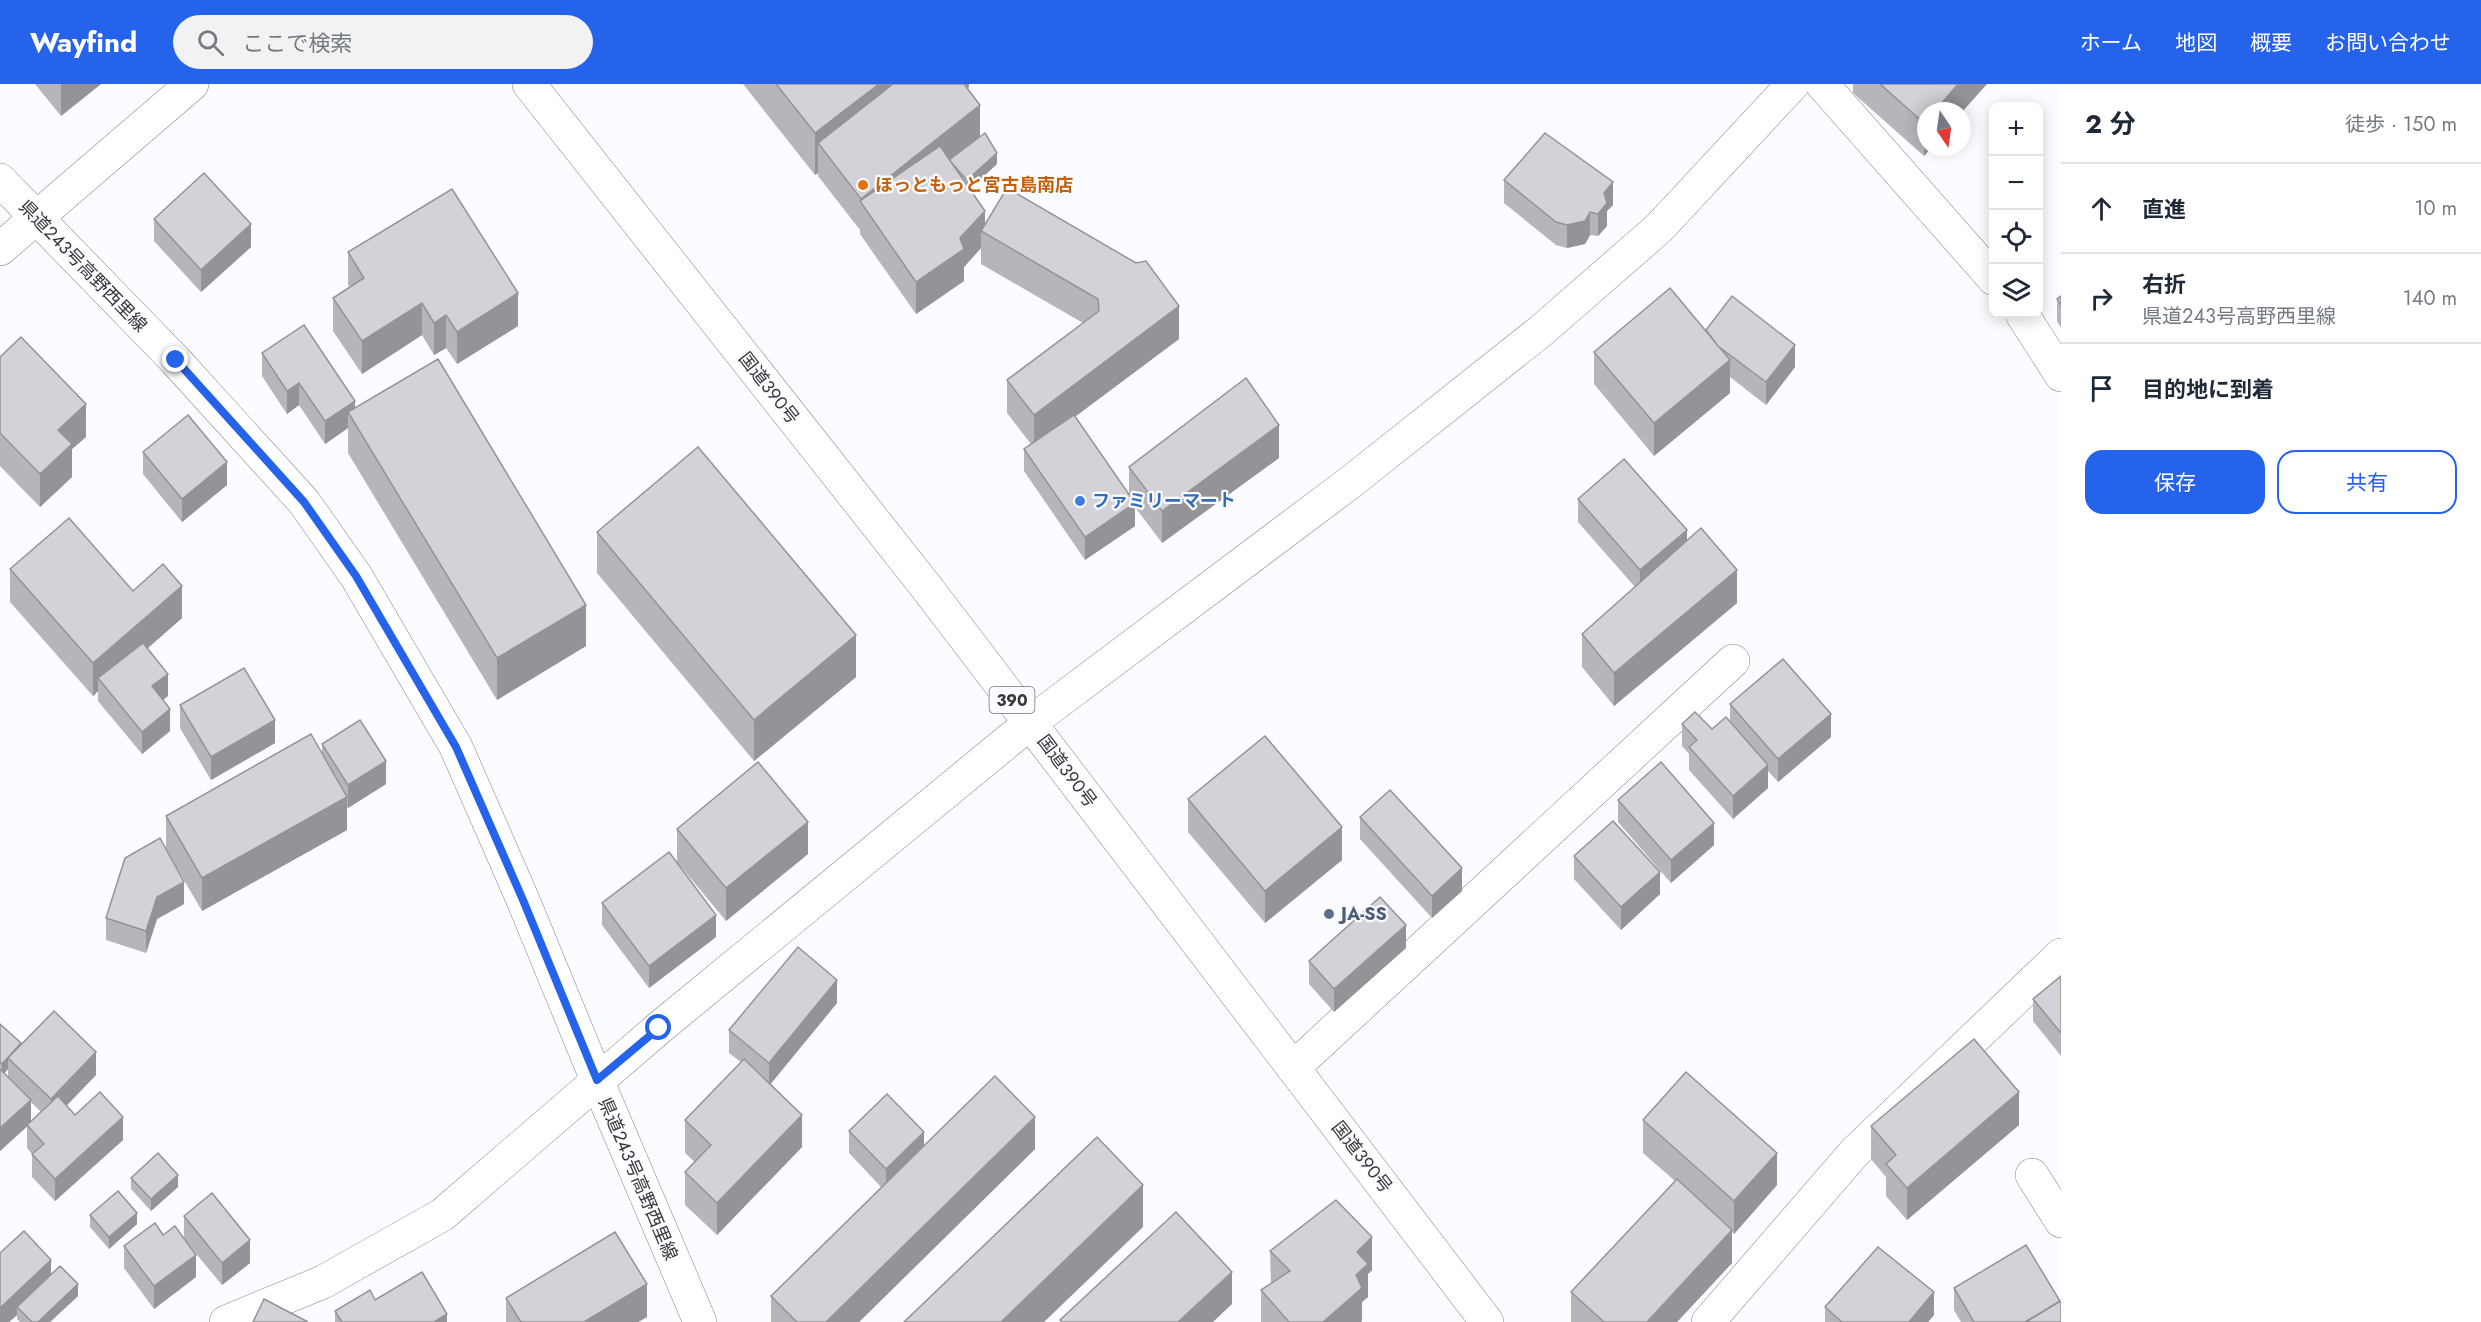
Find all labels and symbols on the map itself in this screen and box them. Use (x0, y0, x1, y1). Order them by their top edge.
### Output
north arrow (1917, 102, 1971, 156)
place label: ほっともっと宮古島南店 (875, 172, 1073, 198)
marker: ほっともっと宮古島南店 (856, 178, 870, 192)
street label: 県道243号高野西里線 (13, 194, 153, 338)
route end (162, 346, 188, 372)
street label: 国道390号 (733, 347, 805, 429)
place label: ファミリーマート (1092, 488, 1236, 514)
marker: ファミリーマート (1073, 494, 1087, 508)
road number: 390 (990, 687, 1034, 713)
street label: 国道390号 (1031, 729, 1103, 813)
place label: JA-SS (1338, 901, 1387, 927)
marker: JA-SS (1322, 907, 1336, 921)
route start (645, 1014, 671, 1040)
street label: 県道243号高野西里線 (592, 1094, 684, 1264)
street label: 国道390号 (1326, 1116, 1398, 1198)

